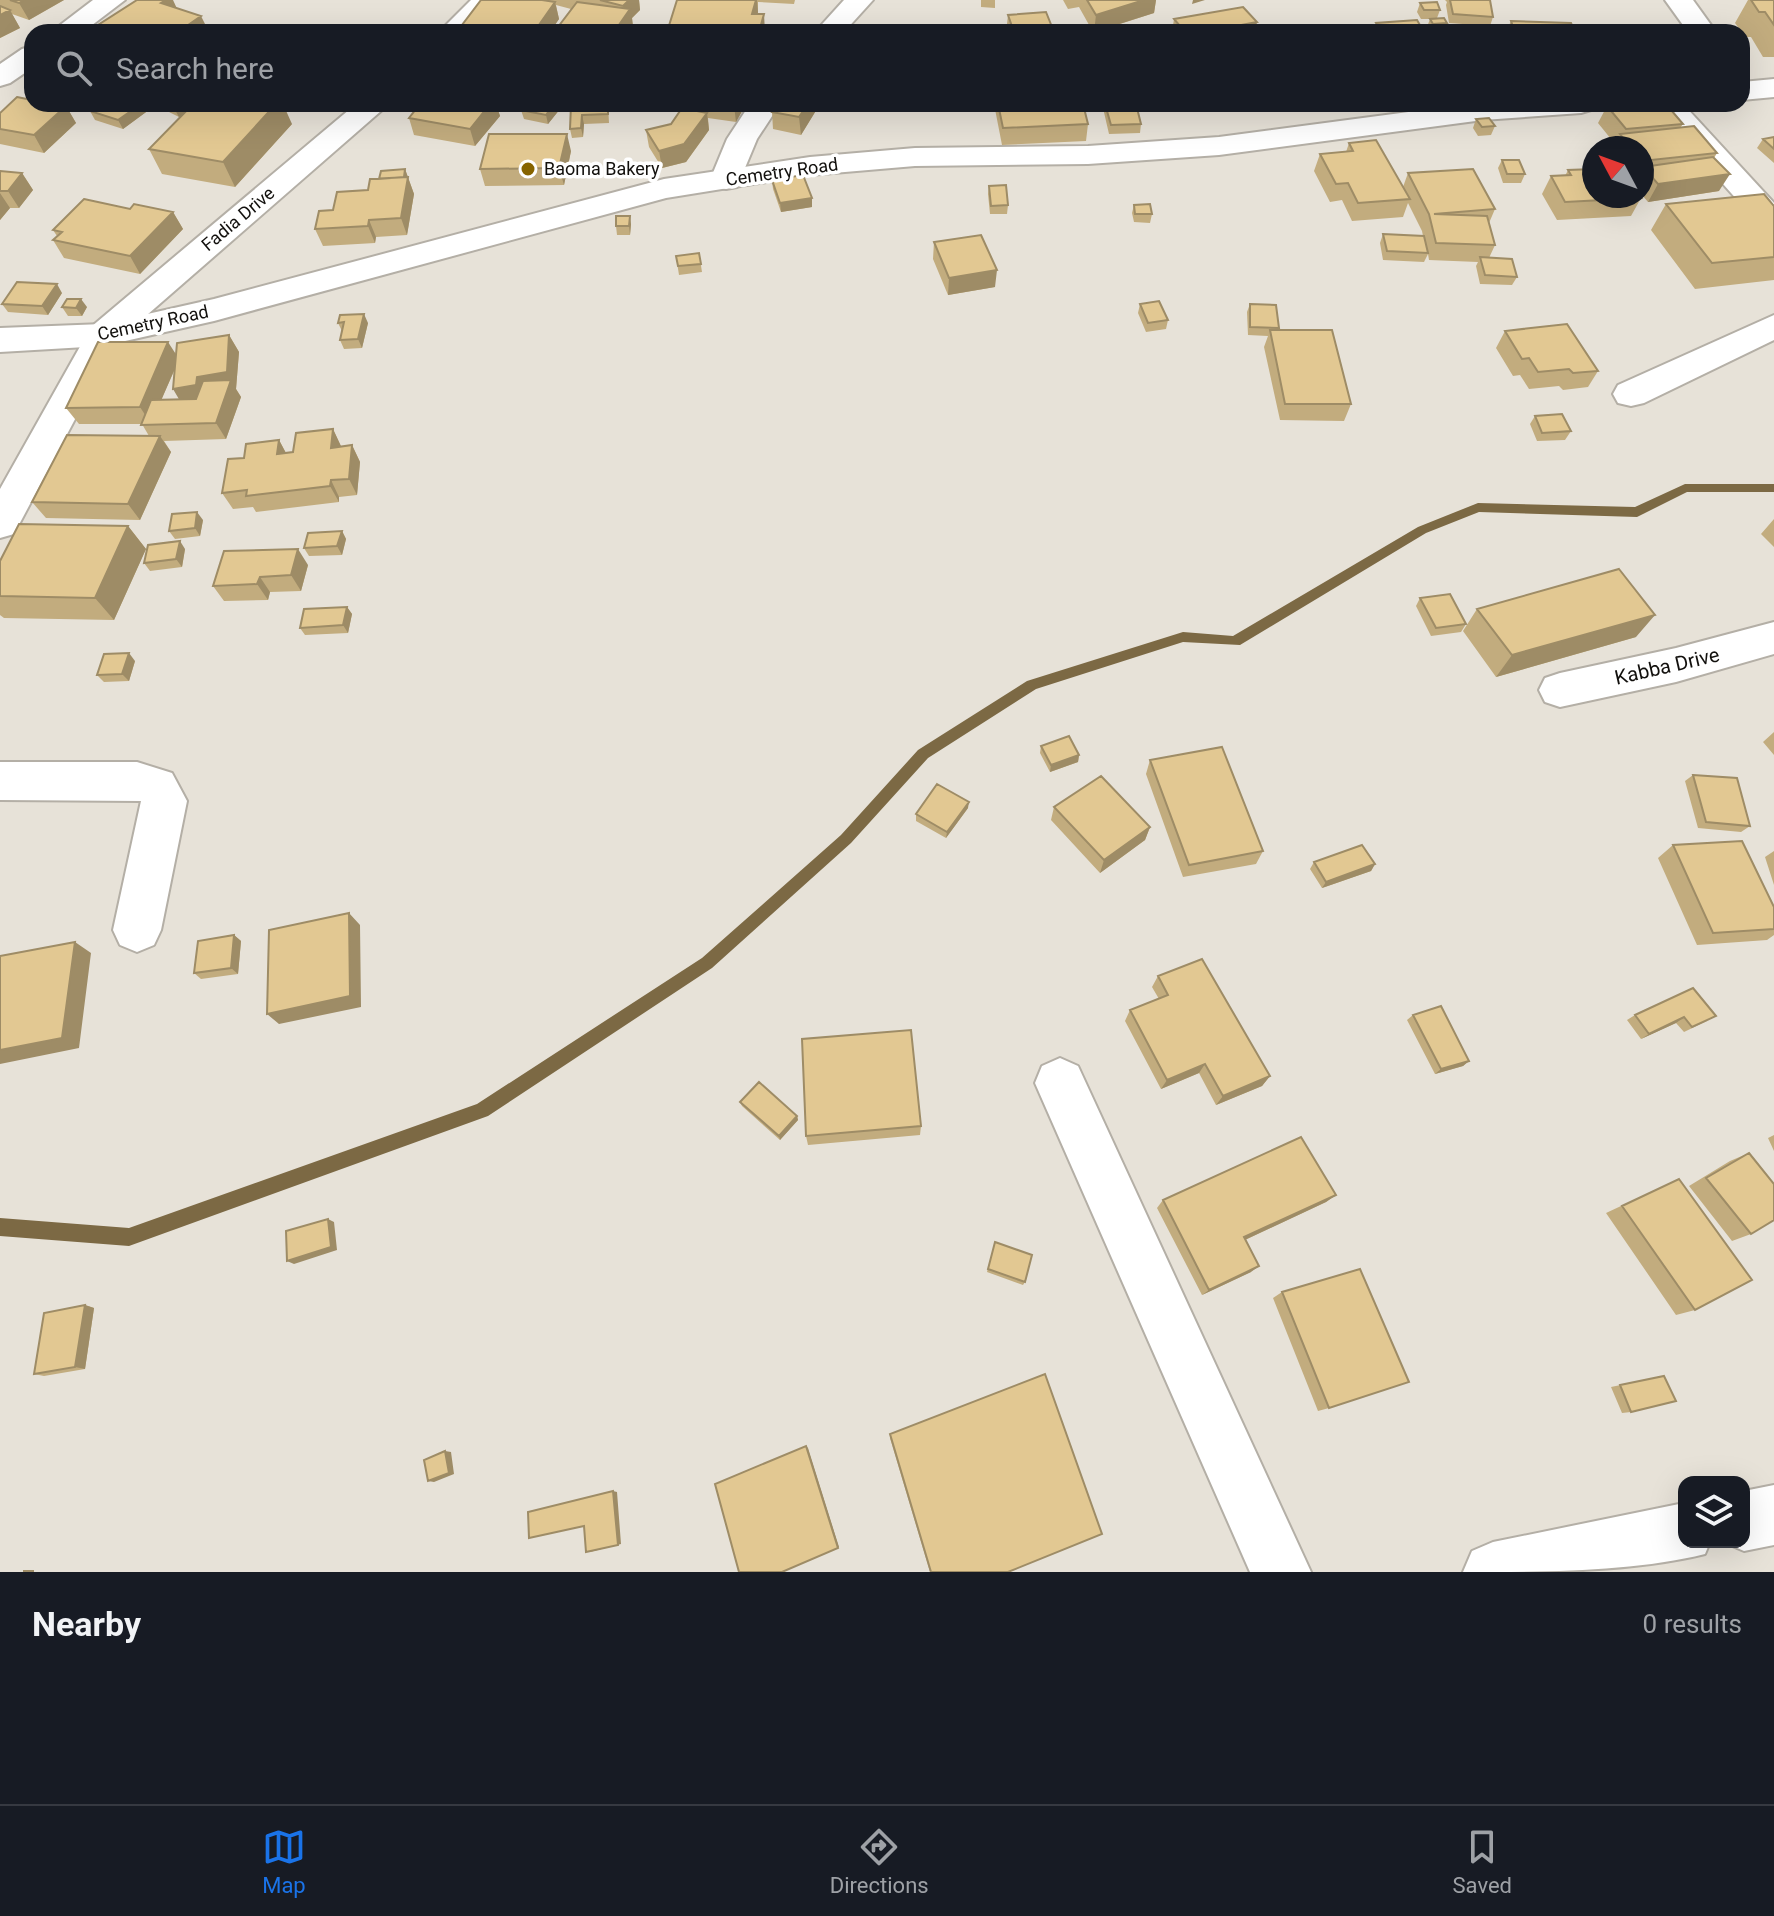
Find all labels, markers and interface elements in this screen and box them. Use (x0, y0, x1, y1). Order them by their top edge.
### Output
search box (24, 24, 1750, 112)
icon: search (52, 46, 96, 90)
text: Search here (116, 51, 274, 86)
north arrow (1582, 136, 1654, 208)
street label: Cemetry Road (725, 153, 839, 190)
place label: Baoma Bakery (544, 158, 660, 179)
marker: Baoma Bakery (519, 160, 537, 178)
street label: Fadia Drive (197, 182, 278, 255)
street label: Cemetry Road (95, 300, 210, 345)
street label: Kabba Drive (1612, 642, 1722, 690)
map controls (1678, 1476, 1750, 1548)
button: layers (1678, 1476, 1750, 1548)
text: Nearby (32, 1604, 141, 1644)
text: 0 results (1643, 1609, 1742, 1639)
tab: Map (262, 1825, 306, 1898)
tab: Directions (830, 1825, 929, 1898)
tab: Saved (1453, 1825, 1512, 1898)

